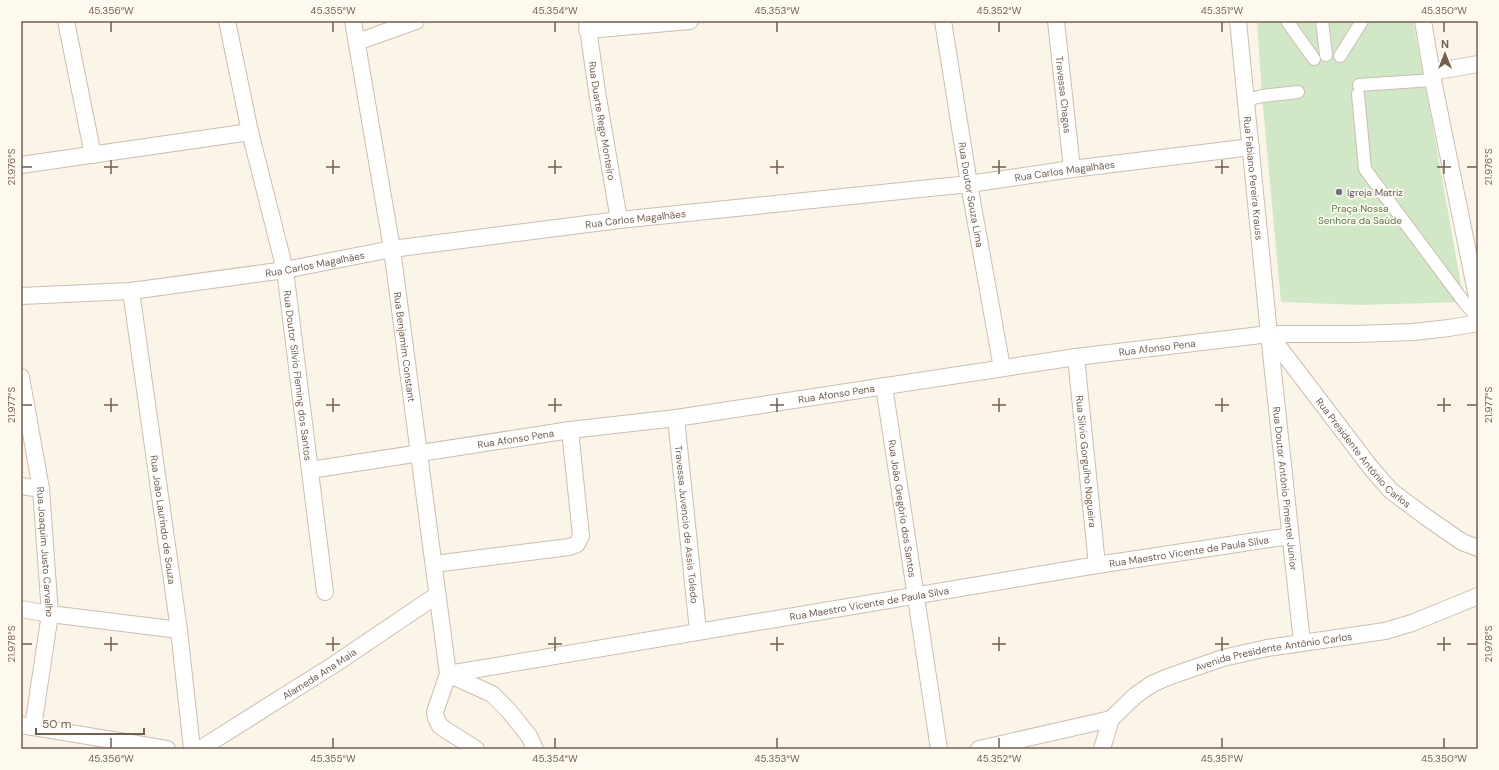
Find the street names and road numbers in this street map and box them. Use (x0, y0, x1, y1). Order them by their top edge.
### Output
street label: Travessa Chagas (1053, 55, 1074, 134)
street label: Rua Duarte Rego Monteiro (586, 61, 618, 181)
street label: Rua Fabiano Pereira Krauss (1240, 116, 1266, 241)
street label: Rua Doutor Souza Lima (955, 141, 986, 249)
street label: Rua Carlos Magalhães (1014, 158, 1116, 184)
street label: Rua Carlos Magalhães (585, 207, 686, 231)
street label: Rua Carlos Magalhães (264, 249, 366, 280)
street label: Rua Doutor Silvio Fleming dos Santos (281, 290, 315, 461)
street label: Rua Benjamim Constant (391, 291, 418, 403)
street label: Rua Afonso Pena (1118, 337, 1196, 359)
street label: Rua Afonso Pena (797, 382, 876, 406)
street label: Rua Silvio Gorgulho Nogueira (1073, 395, 1099, 528)
street label: Rua Presidente Antônio Carlos (1313, 395, 1413, 511)
street label: Rua Doutor Antônio Pimentel Junior (1270, 406, 1300, 572)
street label: Rua Afonso Pena (477, 427, 555, 451)
street label: Rua João Gregório dos Santos (885, 439, 919, 579)
street label: Travessa Juvencio de Assis Toledo (672, 445, 701, 604)
street label: Rua João Laurindo de Souza (147, 454, 178, 585)
street label: Rua Joaquim Justo Carvalho (34, 486, 56, 618)
street label: Rua Maestro Vicente de Paula Silva (1108, 533, 1270, 570)
street label: Rua Maestro Vicente de Paula Silva (789, 584, 950, 624)
street label: Avenida Presidente Antônio Carlos (1194, 630, 1353, 674)
street label: Alameda Ana Maia (280, 645, 359, 703)

